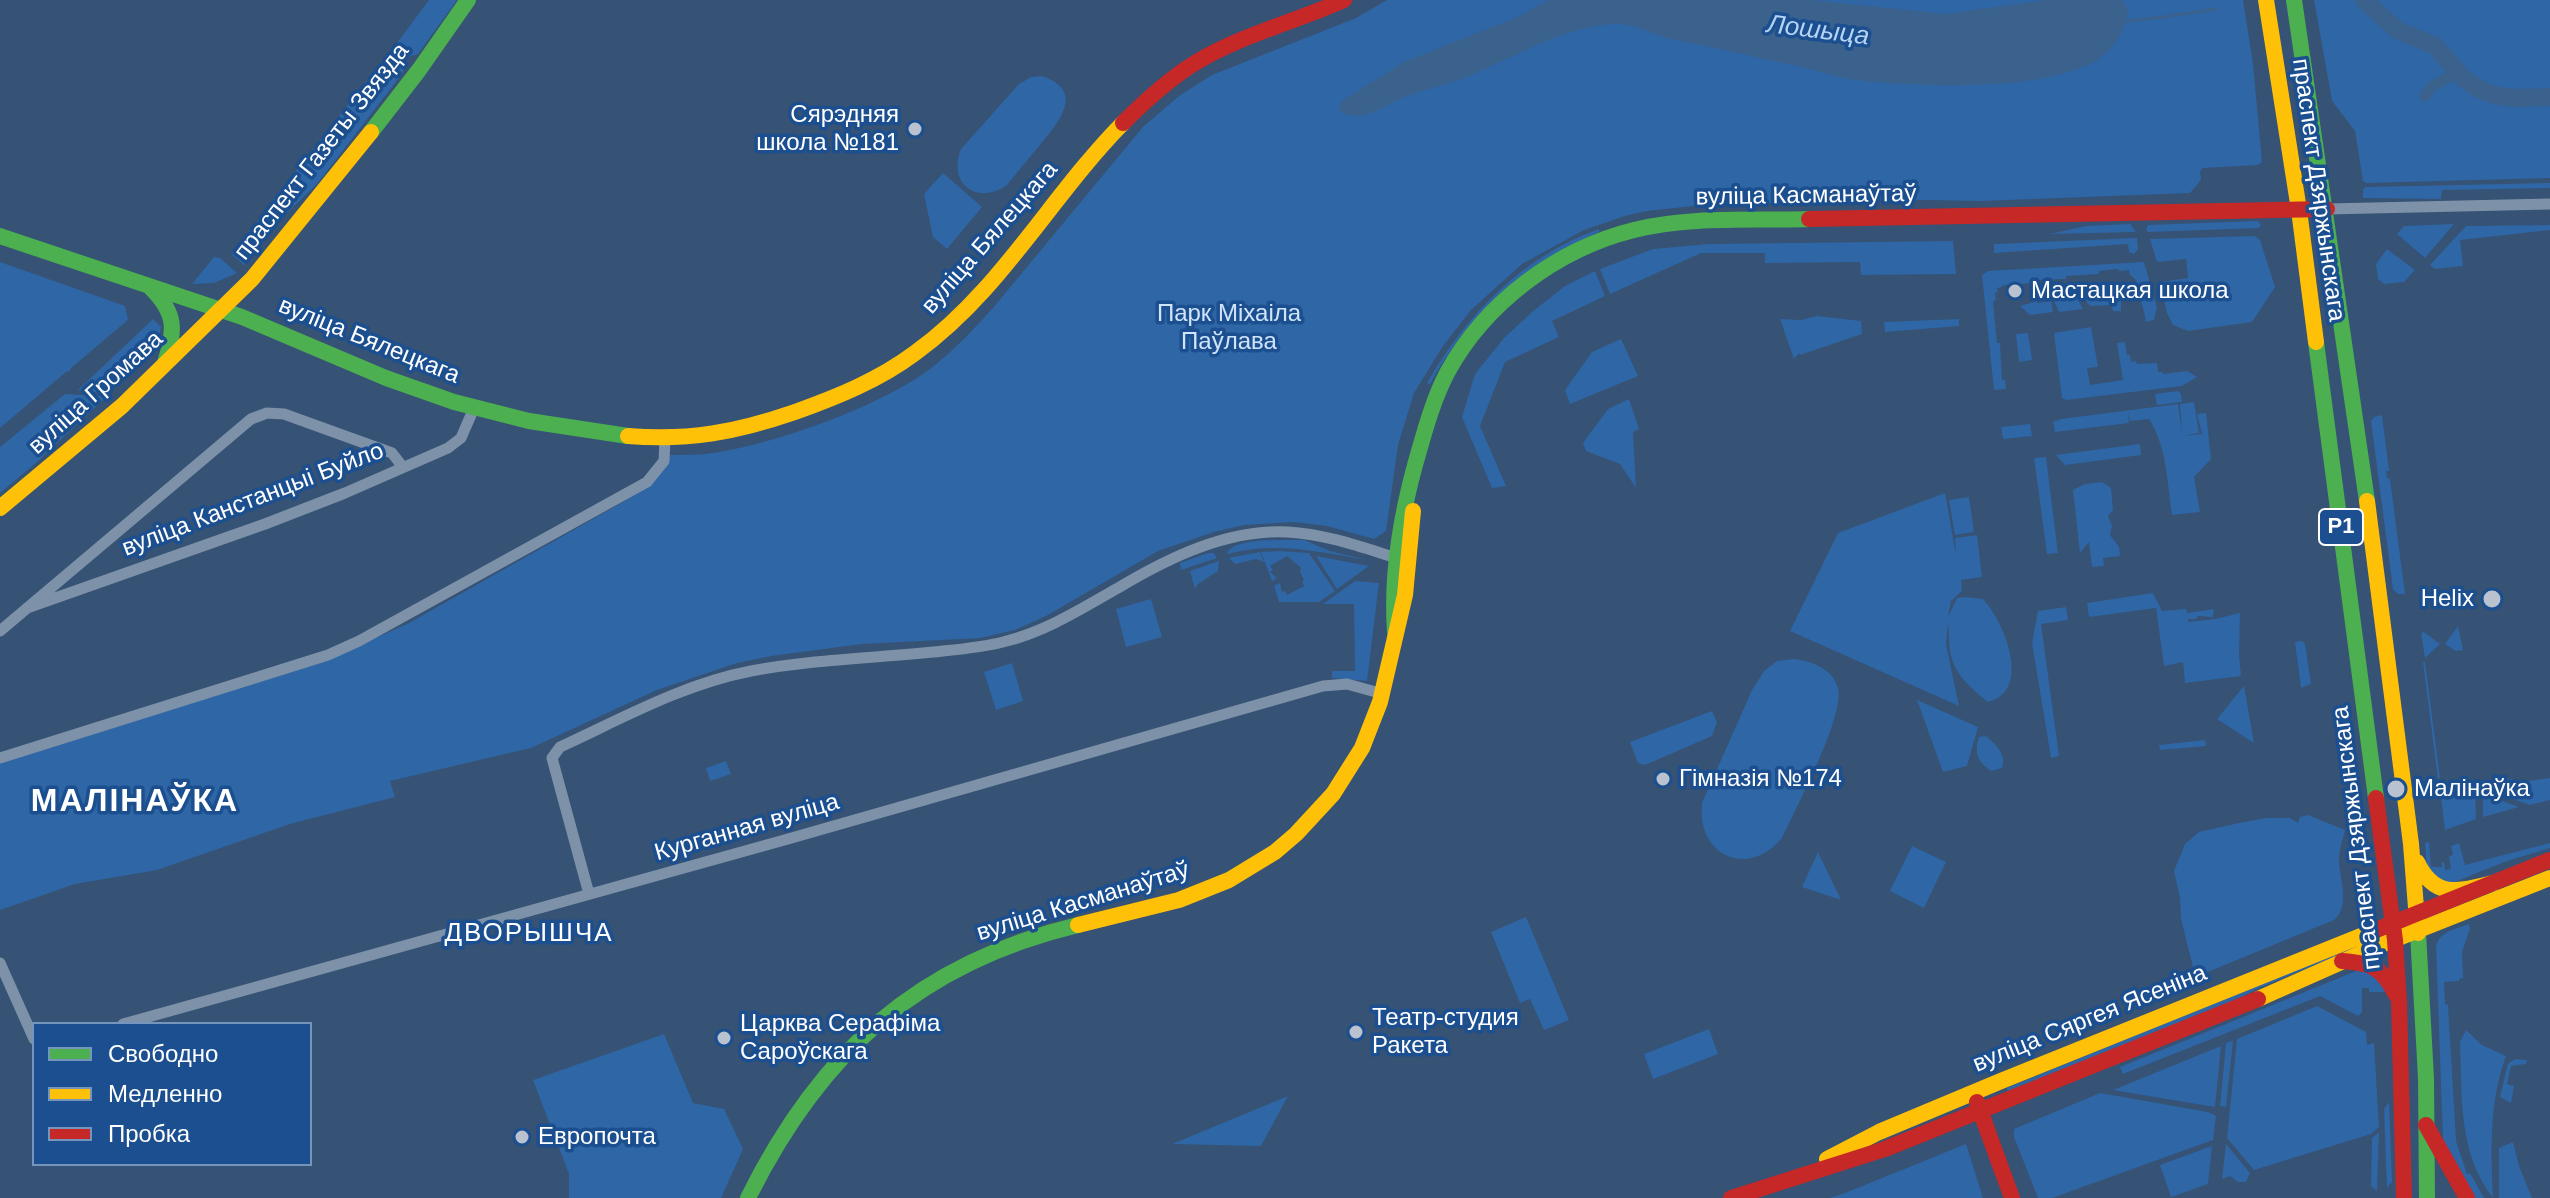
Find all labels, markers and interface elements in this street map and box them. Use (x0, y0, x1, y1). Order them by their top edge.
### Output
water label: Лошыца (1765, 9, 1871, 53)
street label: праспект Газеты Звязда (228, 38, 416, 266)
street label: праспект Дзяржынскага (2285, 57, 2351, 323)
place label: Сярэдняя школа №181 (756, 101, 899, 157)
marker: Сярэдняя школа №181 (906, 120, 924, 138)
street label: вуліца Бялецкага (916, 156, 1064, 320)
street label: вуліца Касманаўтаў (1695, 180, 1917, 212)
place label: Мастацкая школа (2031, 277, 2229, 305)
marker: Мастацкая школа (2006, 282, 2024, 300)
street label: вуліца Бялецкага (274, 292, 464, 390)
park label: Парк Міхаіла Паўлава (1157, 300, 1301, 356)
street label: вуліца Громава (23, 325, 169, 461)
street label: вуліца Канстанцыі Буйло (118, 437, 388, 563)
road number: Р1 (2319, 509, 2363, 545)
place label: Helix (2421, 585, 2474, 613)
marker: Helix (2481, 588, 2503, 610)
street label: праспект Дзяржынскага (2327, 705, 2387, 971)
place label: Гімназія №174 (1679, 765, 1842, 793)
marker: Гімназія №174 (1654, 770, 1672, 788)
place label: Малінаўка (2414, 775, 2530, 803)
marker: Малінаўка (2385, 778, 2407, 800)
district label: МАЛІНАЎКА (31, 783, 239, 821)
street label: Курганная вуліца (652, 788, 842, 868)
street label: вуліца Касманаўтаў (973, 856, 1193, 948)
district label: ДВОРЫШЧА (444, 918, 614, 950)
street label: вуліца Сяргея Ясеніна (1969, 959, 2211, 1079)
place label: Театр-студия Ракета (1372, 1004, 1519, 1060)
place label: Царква Серафіма Сароўскага (740, 1010, 940, 1066)
legend (32, 1022, 312, 1166)
marker: Театр-студия Ракета (1347, 1023, 1365, 1041)
marker: Царква Серафіма Сароўскага (715, 1029, 733, 1047)
text: Свободно (108, 1040, 218, 1067)
text: Медленно (108, 1080, 222, 1107)
text: Пробка (108, 1120, 190, 1147)
place label: Европочта (538, 1123, 656, 1151)
marker: Европочта (513, 1128, 531, 1146)

